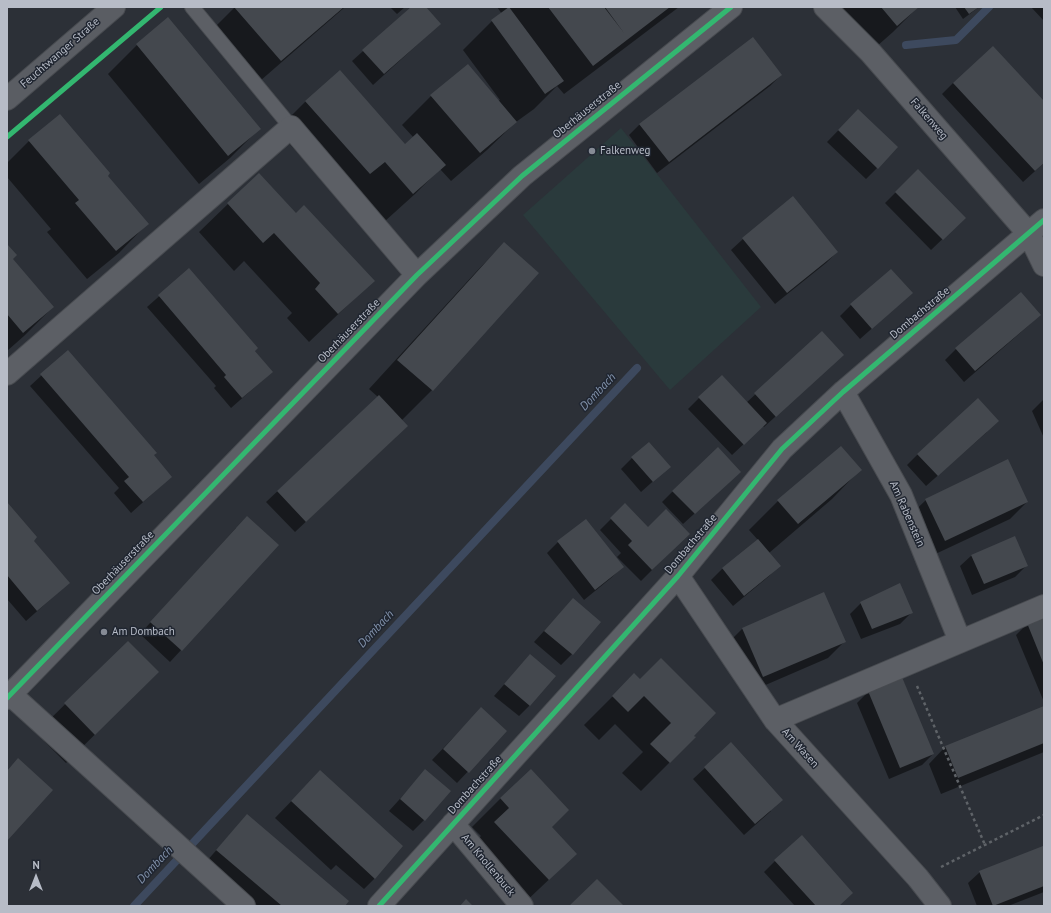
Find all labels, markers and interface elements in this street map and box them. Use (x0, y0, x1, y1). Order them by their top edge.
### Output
street label: Feuchtwanger Straße (18, 15, 102, 91)
street label: Oberhäuserstraße (550, 78, 624, 142)
street label: Falkenweg (907, 96, 951, 142)
place label: Falkenweg (600, 144, 650, 158)
marker: Falkenweg (587, 146, 597, 156)
street label: Dombachstraße (887, 284, 953, 342)
street label: Oberhäuserstraße (315, 296, 383, 366)
water label: Dombach (577, 370, 619, 414)
street label: Am Rabenstein (887, 479, 927, 549)
street label: Dombachstraße (662, 511, 720, 577)
street label: Oberhäuserstraße (89, 528, 157, 598)
water label: Dombach (355, 607, 397, 651)
place label: Am Dombach (112, 625, 175, 639)
marker: Am Dombach (99, 627, 109, 637)
street label: Am Wasen (779, 726, 821, 770)
street label: Dombachstraße (445, 753, 505, 817)
street label: Am Knollenbuck (458, 831, 518, 899)
water label: Dombach (134, 843, 176, 887)
north arrow (16, 857, 56, 897)
text: N (32, 858, 40, 872)

